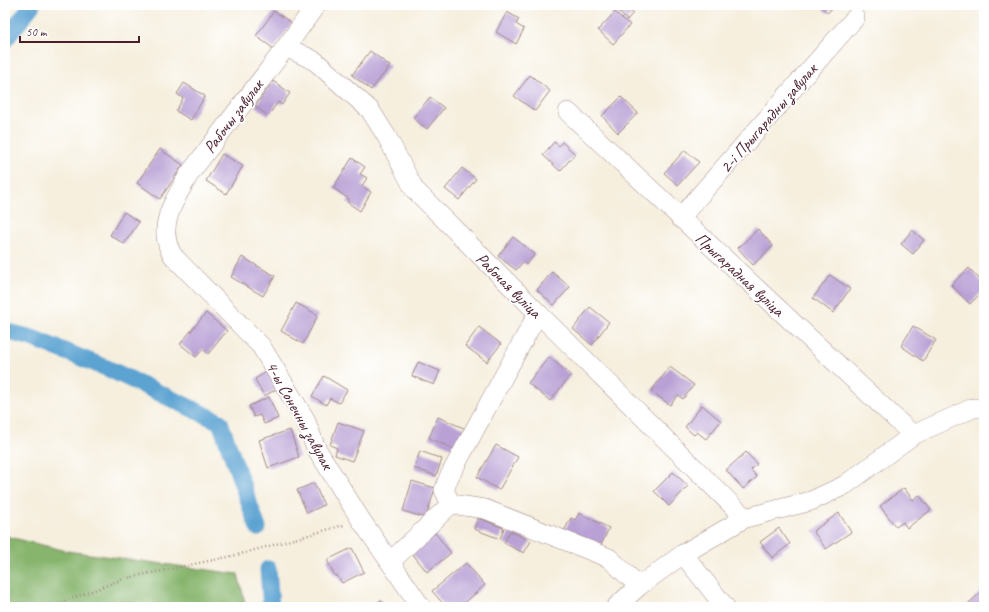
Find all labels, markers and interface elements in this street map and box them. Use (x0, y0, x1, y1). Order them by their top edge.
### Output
scale bar (20, 18, 139, 44)
text: 50 m (26, 24, 48, 40)
street label: 2-і Прыгарадны завулак (715, 58, 823, 178)
street label: Рабочы завулак (199, 74, 270, 158)
street label: Прыгарадная вуліца (691, 228, 790, 322)
street label: Рабочая вуліца (472, 248, 547, 324)
street label: 4-ы Сонечны завулак (260, 357, 339, 475)

